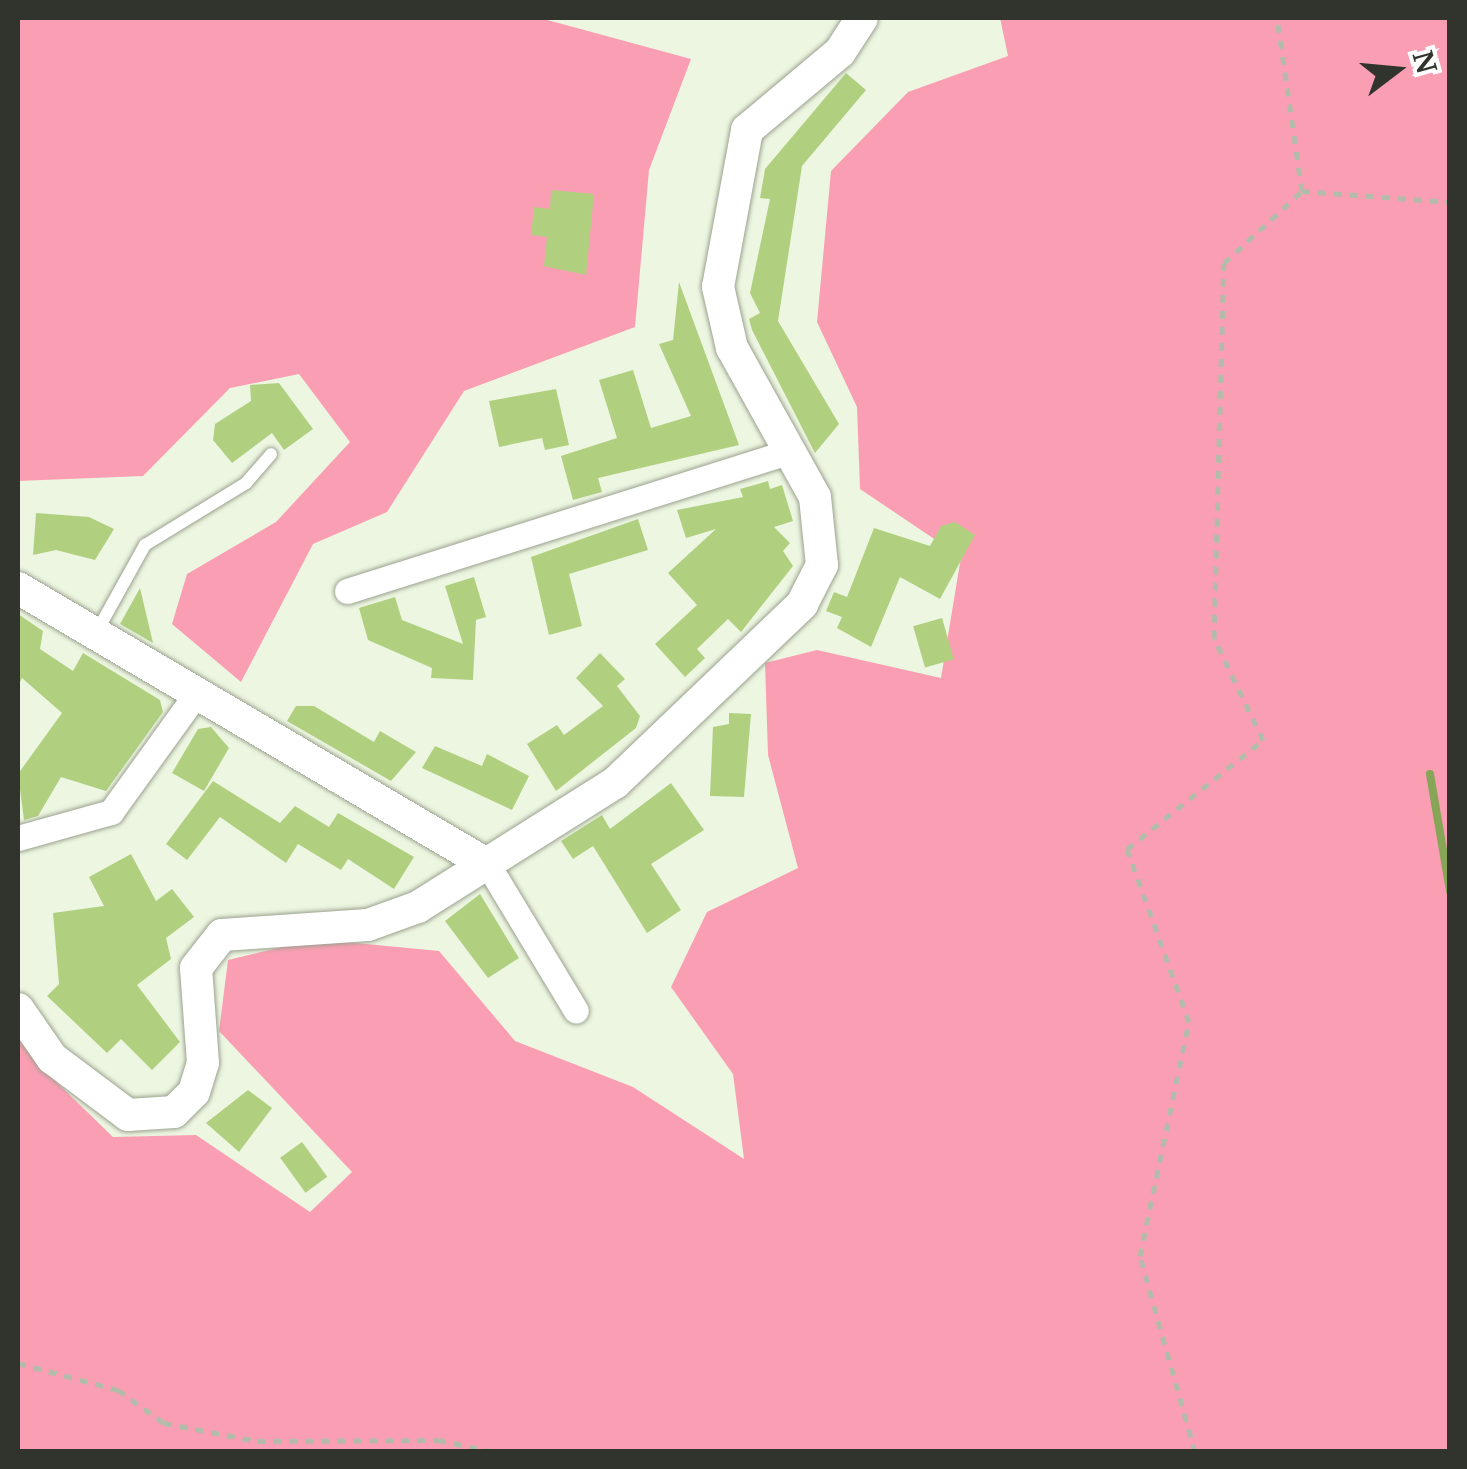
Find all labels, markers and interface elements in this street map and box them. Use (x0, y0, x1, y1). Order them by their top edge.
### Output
north arrow (1347, 20, 1447, 120)
text: N (1405, 46, 1447, 78)

